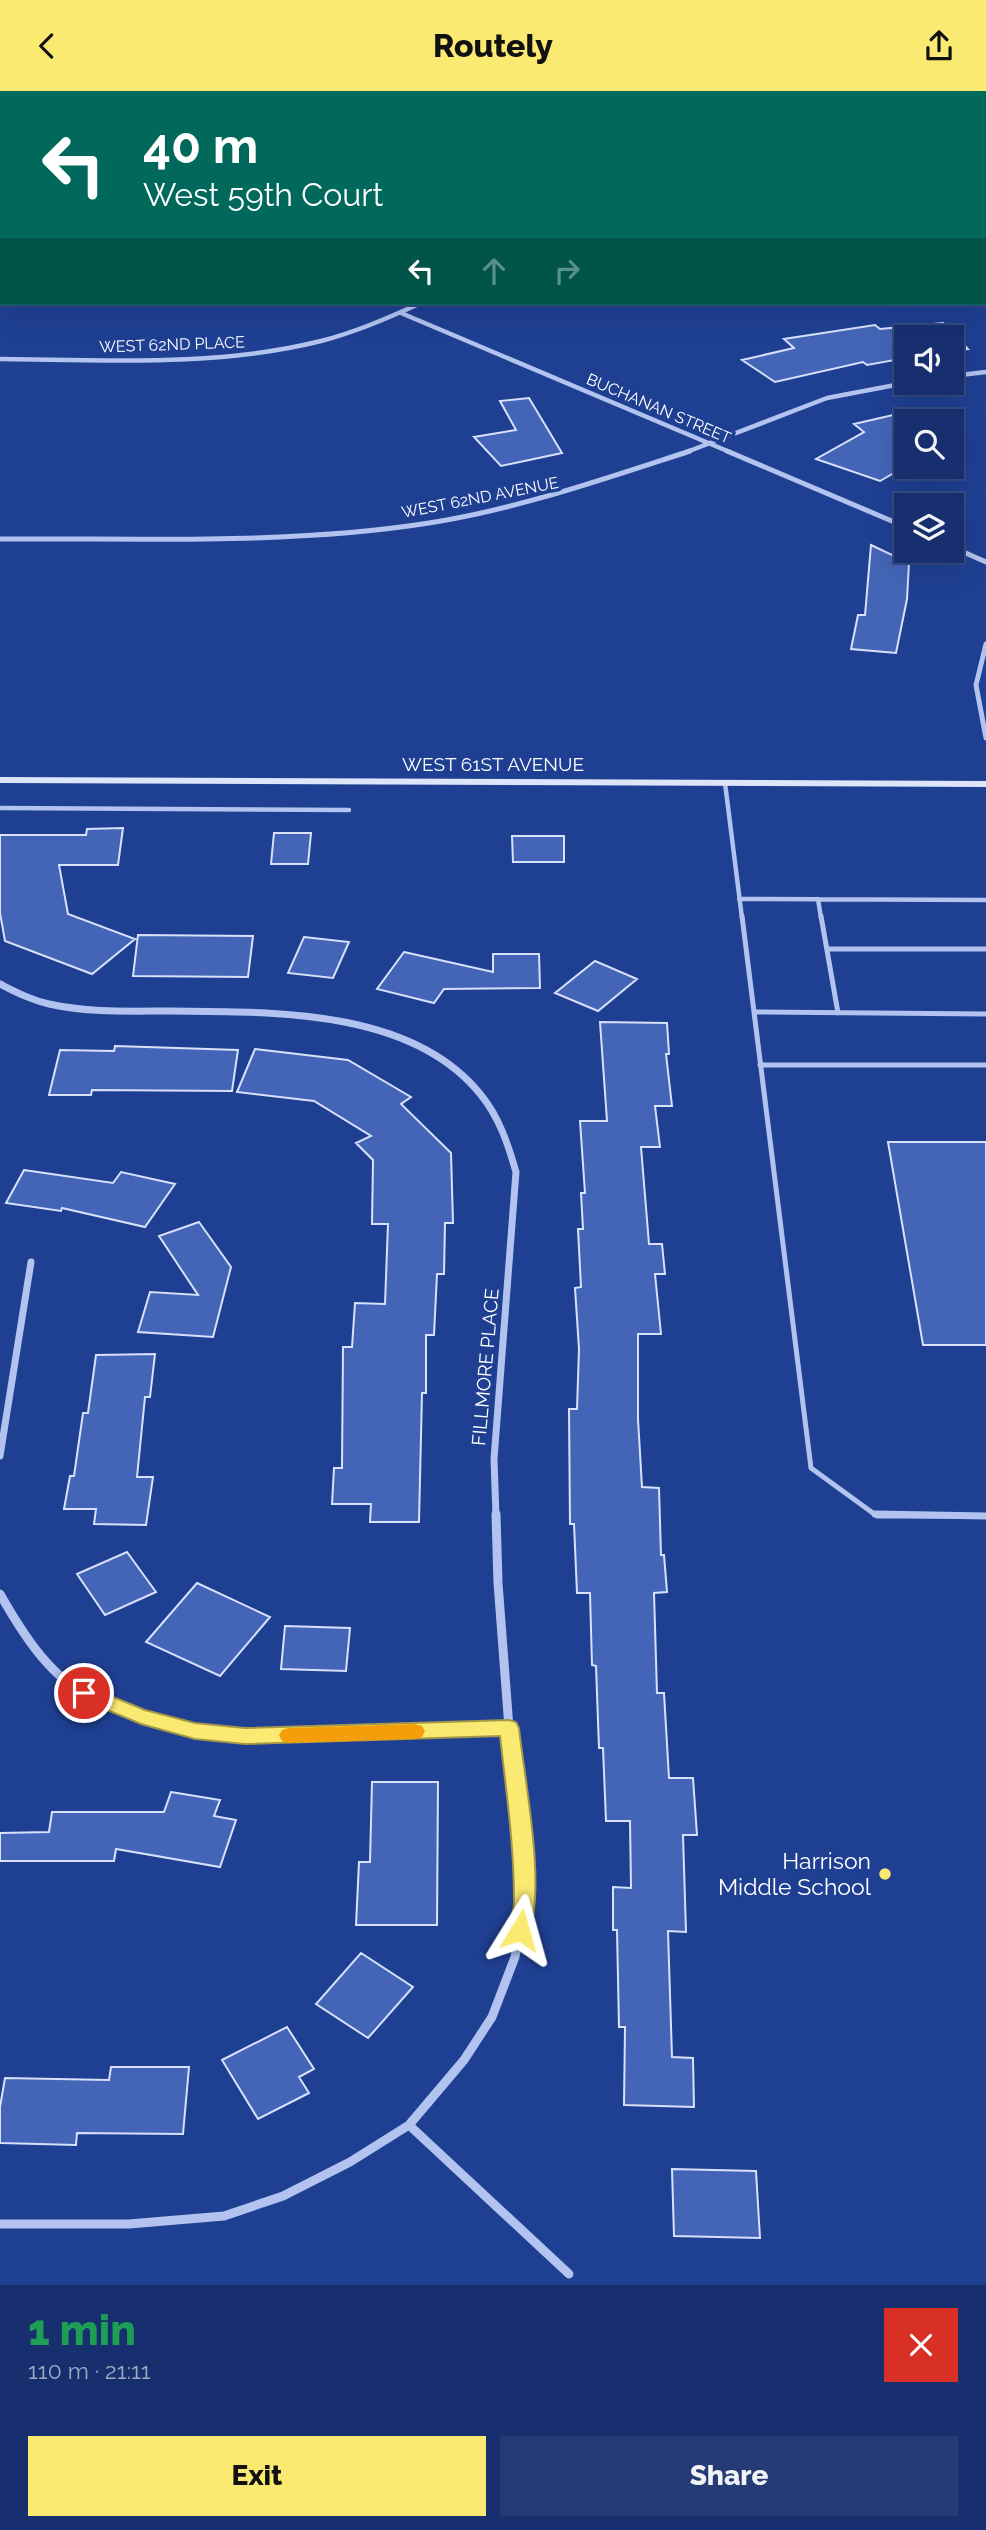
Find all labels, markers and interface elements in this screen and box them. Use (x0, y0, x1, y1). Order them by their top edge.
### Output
icon: back (28, 27, 66, 65)
text: Routely (433, 27, 553, 64)
icon: share (920, 27, 958, 65)
text: 40 m (143, 117, 258, 174)
icon: left (28, 119, 119, 210)
text: West 59th Court (143, 176, 383, 213)
icon: left (402, 252, 440, 290)
icon: ahead (475, 252, 513, 290)
icon: right (548, 252, 586, 290)
map controls (894, 325, 964, 563)
button: sound (894, 325, 964, 395)
street label: WEST 62ND PLACE (99, 332, 245, 357)
street label: BUCHANAN STREET (584, 369, 734, 448)
button: search (894, 409, 964, 479)
street label: WEST 62ND AVENUE (400, 473, 560, 522)
button: layers (894, 493, 964, 563)
street label: WEST 61ST AVENUE (402, 753, 584, 775)
street label: FILLMORE PLACE (467, 1288, 503, 1446)
pin (54, 1663, 114, 1723)
icon: arrive (65, 1674, 103, 1712)
place label: Harrison Middle School (718, 1847, 872, 1900)
marker: Harrison Middle School (877, 1866, 893, 1882)
position arrow (483, 1893, 557, 1967)
text: 1 min (28, 2306, 136, 2355)
button: close (884, 2308, 958, 2382)
text: 110 m · 21:11 (28, 2357, 151, 2384)
button: Exit (28, 2436, 486, 2516)
button: Share (500, 2436, 958, 2516)

